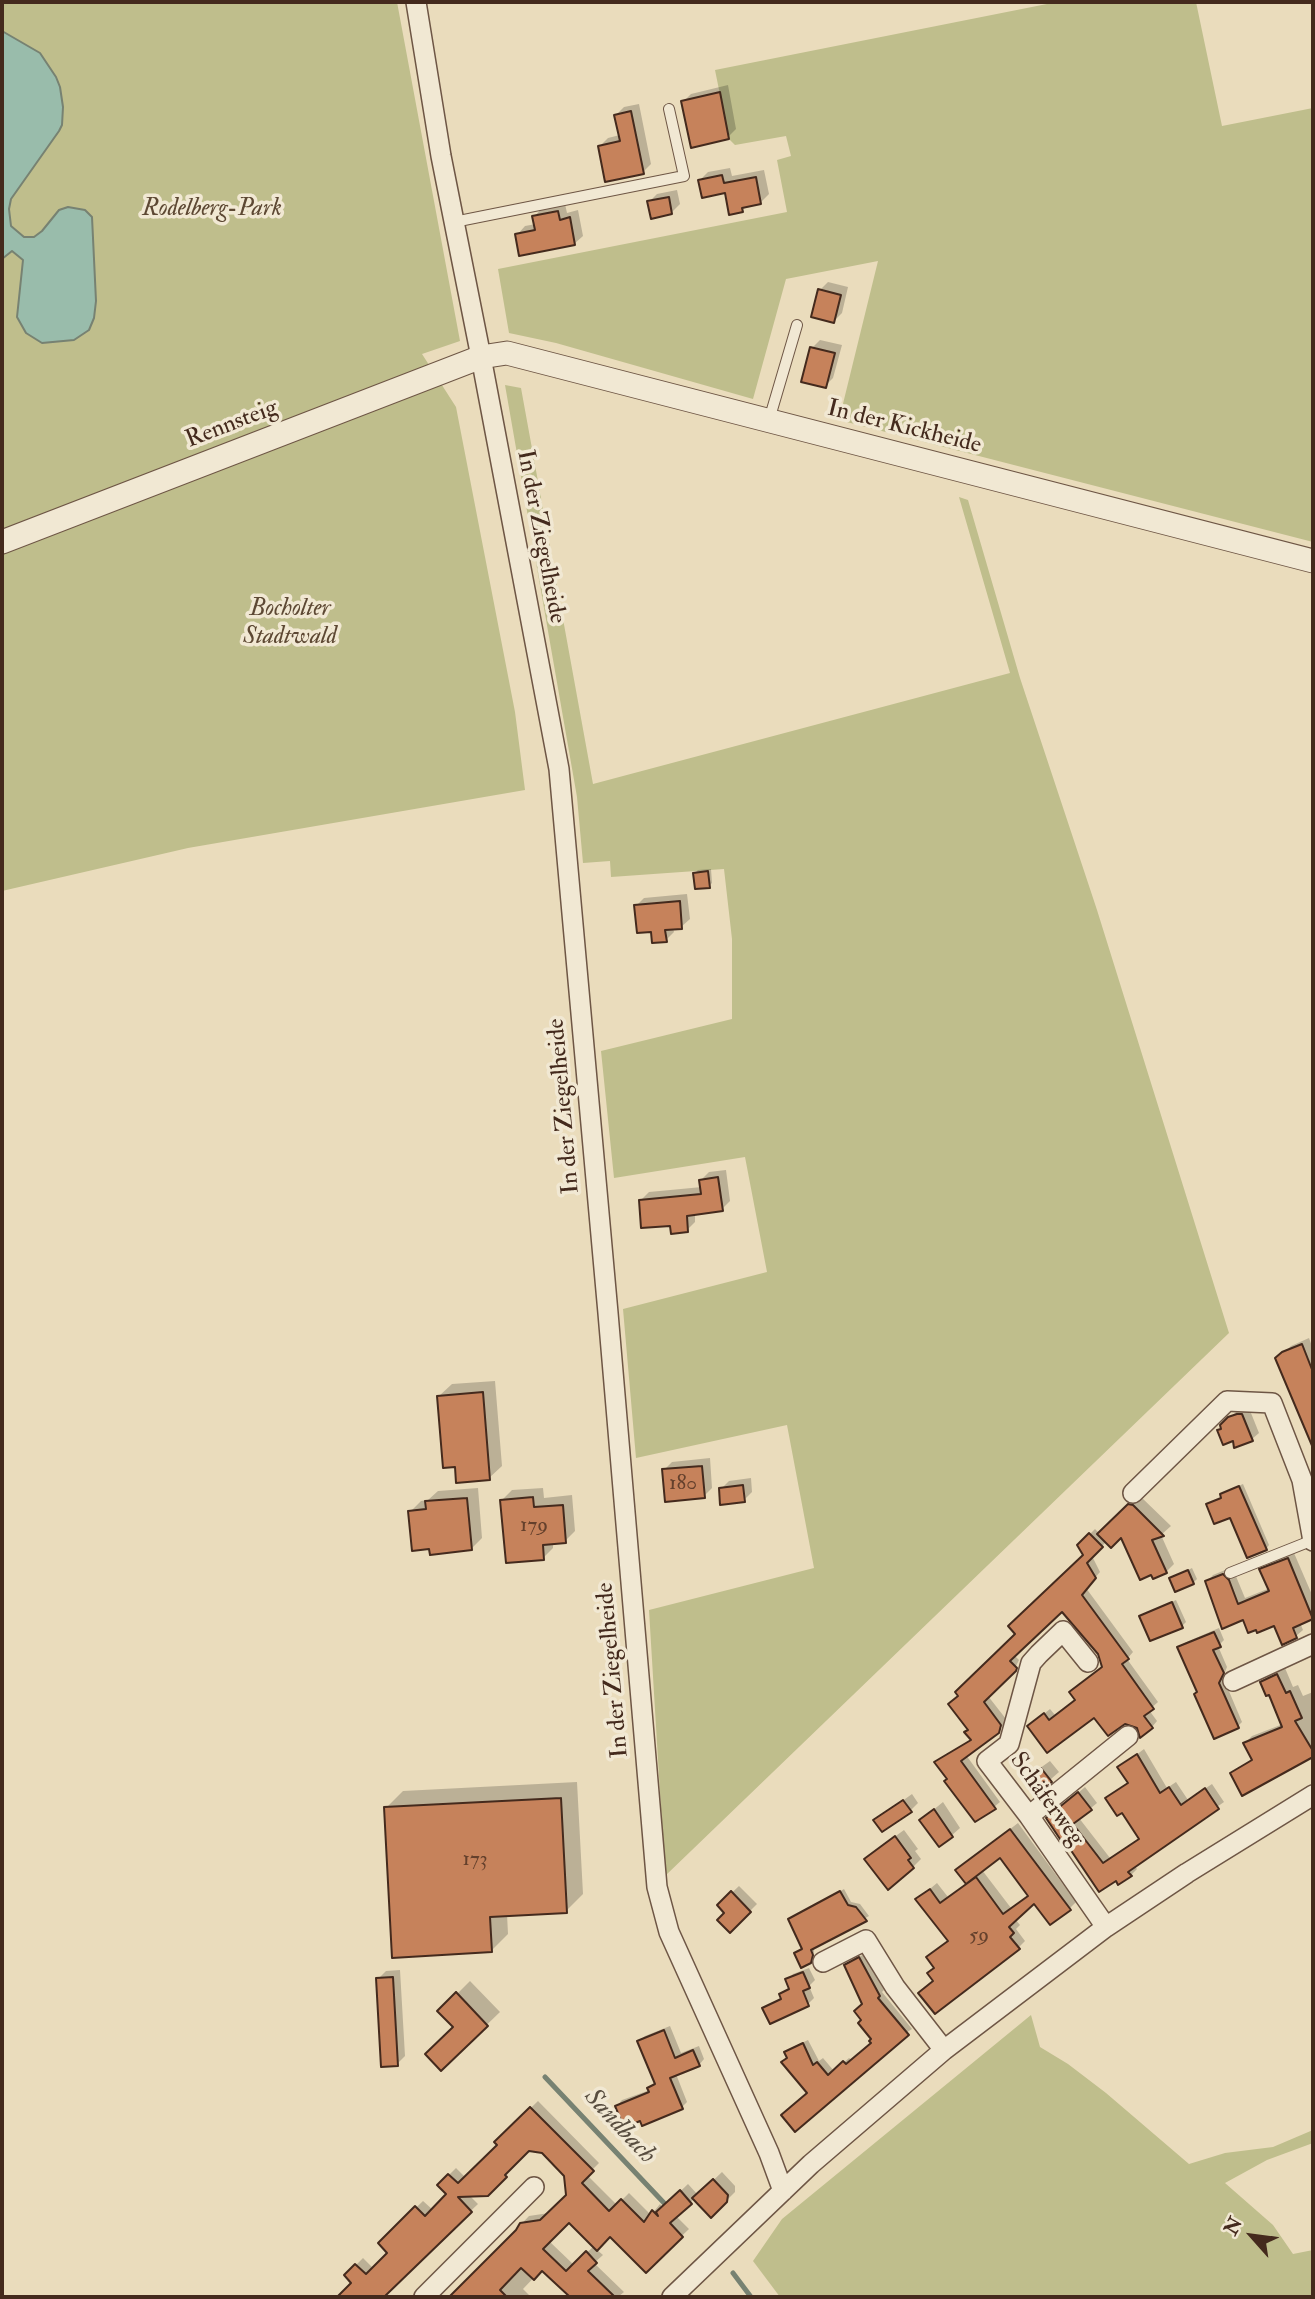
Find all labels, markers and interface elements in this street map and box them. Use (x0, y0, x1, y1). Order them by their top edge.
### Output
park label: Rodelberg-Park (142, 196, 282, 224)
street label: Rennsteig (182, 394, 282, 456)
street label: In der Kickheide (824, 395, 984, 461)
street label: In der Ziegelheide (509, 448, 571, 626)
park label: Bocholter Stadtwald (243, 596, 337, 652)
street label: In der Ziegelheide (543, 1017, 587, 1195)
house number: 180 (669, 1471, 697, 1497)
house number: 179 (520, 1513, 548, 1539)
street label: In der Ziegelheide (592, 1581, 636, 1759)
street label: Schäferweg (1002, 1748, 1090, 1852)
house number: 173 (462, 1847, 488, 1873)
house number: 59 (969, 1923, 989, 1949)
water label: Sandbach (576, 2083, 662, 2171)
north arrow (1217, 2201, 1287, 2271)
text: N (1219, 2213, 1248, 2239)

